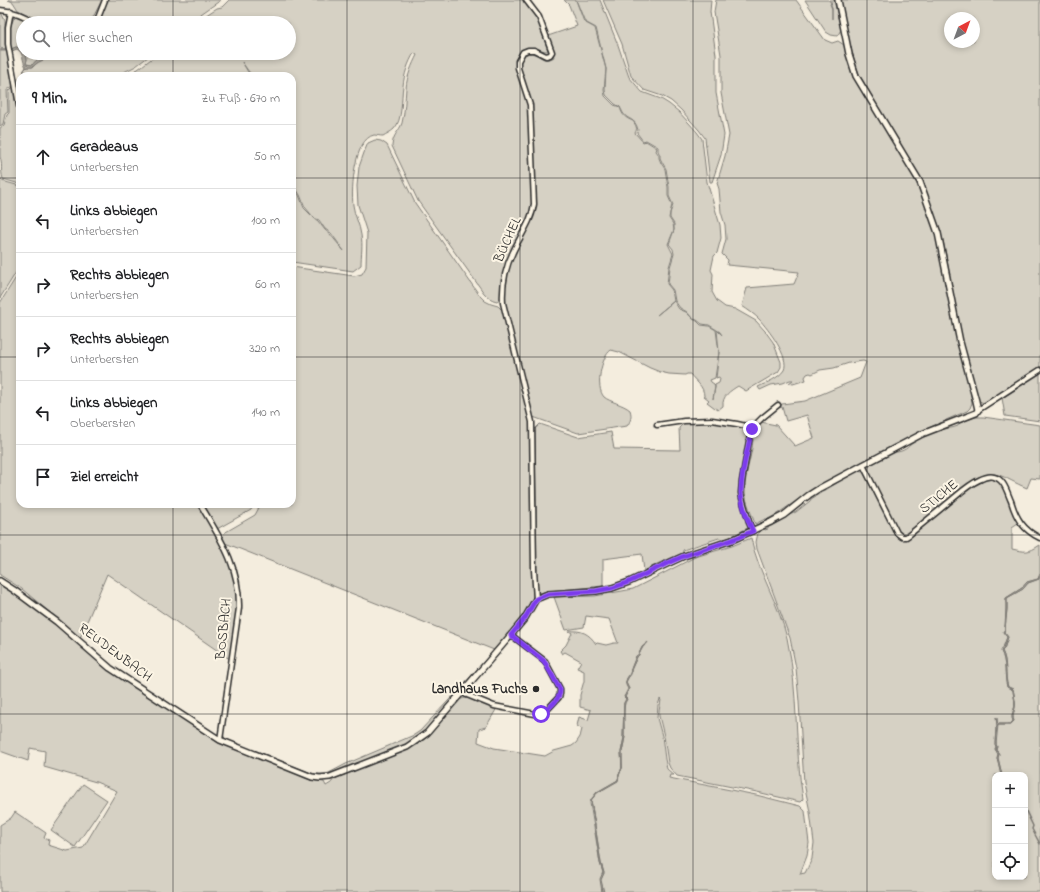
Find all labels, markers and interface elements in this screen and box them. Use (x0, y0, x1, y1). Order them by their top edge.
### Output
north arrow (944, 12, 980, 48)
search box (16, 16, 296, 60)
icon: search (30, 27, 52, 49)
text: Hier suchen (62, 27, 133, 49)
text: 9 Min. (32, 86, 67, 111)
text: Zu Fuß · 670 m (201, 89, 280, 108)
text: Geradeaus (70, 136, 138, 158)
icon: ahead (32, 146, 54, 168)
text: 50 m (254, 147, 280, 166)
text: Unterbersten (70, 158, 139, 177)
text: Links abbiegen (70, 200, 157, 222)
icon: left (32, 210, 54, 232)
text: 100 m (251, 211, 280, 230)
street label: BÜCHEL (488, 213, 528, 267)
text: Unterbersten (70, 222, 139, 241)
text: Rechts abbiegen (70, 264, 169, 286)
icon: right (32, 274, 54, 296)
text: 60 m (255, 275, 280, 294)
text: Unterbersten (70, 286, 139, 305)
text: Rechts abbiegen (70, 328, 169, 350)
icon: right (32, 338, 54, 360)
text: 320 m (249, 339, 280, 358)
text: Unterbersten (70, 350, 139, 369)
text: Links abbiegen (70, 392, 157, 414)
icon: left (32, 402, 54, 424)
text: 140 m (252, 403, 280, 422)
text: Oberbersten (70, 414, 135, 433)
route end (743, 420, 761, 438)
icon: arrive (32, 466, 54, 488)
text: Ziel erreicht (70, 466, 138, 488)
street label: STICHE (915, 475, 963, 519)
street label: BOSBACH (210, 597, 238, 662)
street label: REUDENBACH (74, 618, 156, 688)
place label: Landhaus Fuchs (432, 679, 528, 700)
marker: Landhaus Fuchs (531, 684, 541, 694)
route start (532, 705, 550, 723)
map controls (992, 772, 1028, 880)
button: + (992, 772, 1028, 808)
button: − (992, 808, 1028, 844)
button: locate (992, 844, 1028, 880)

